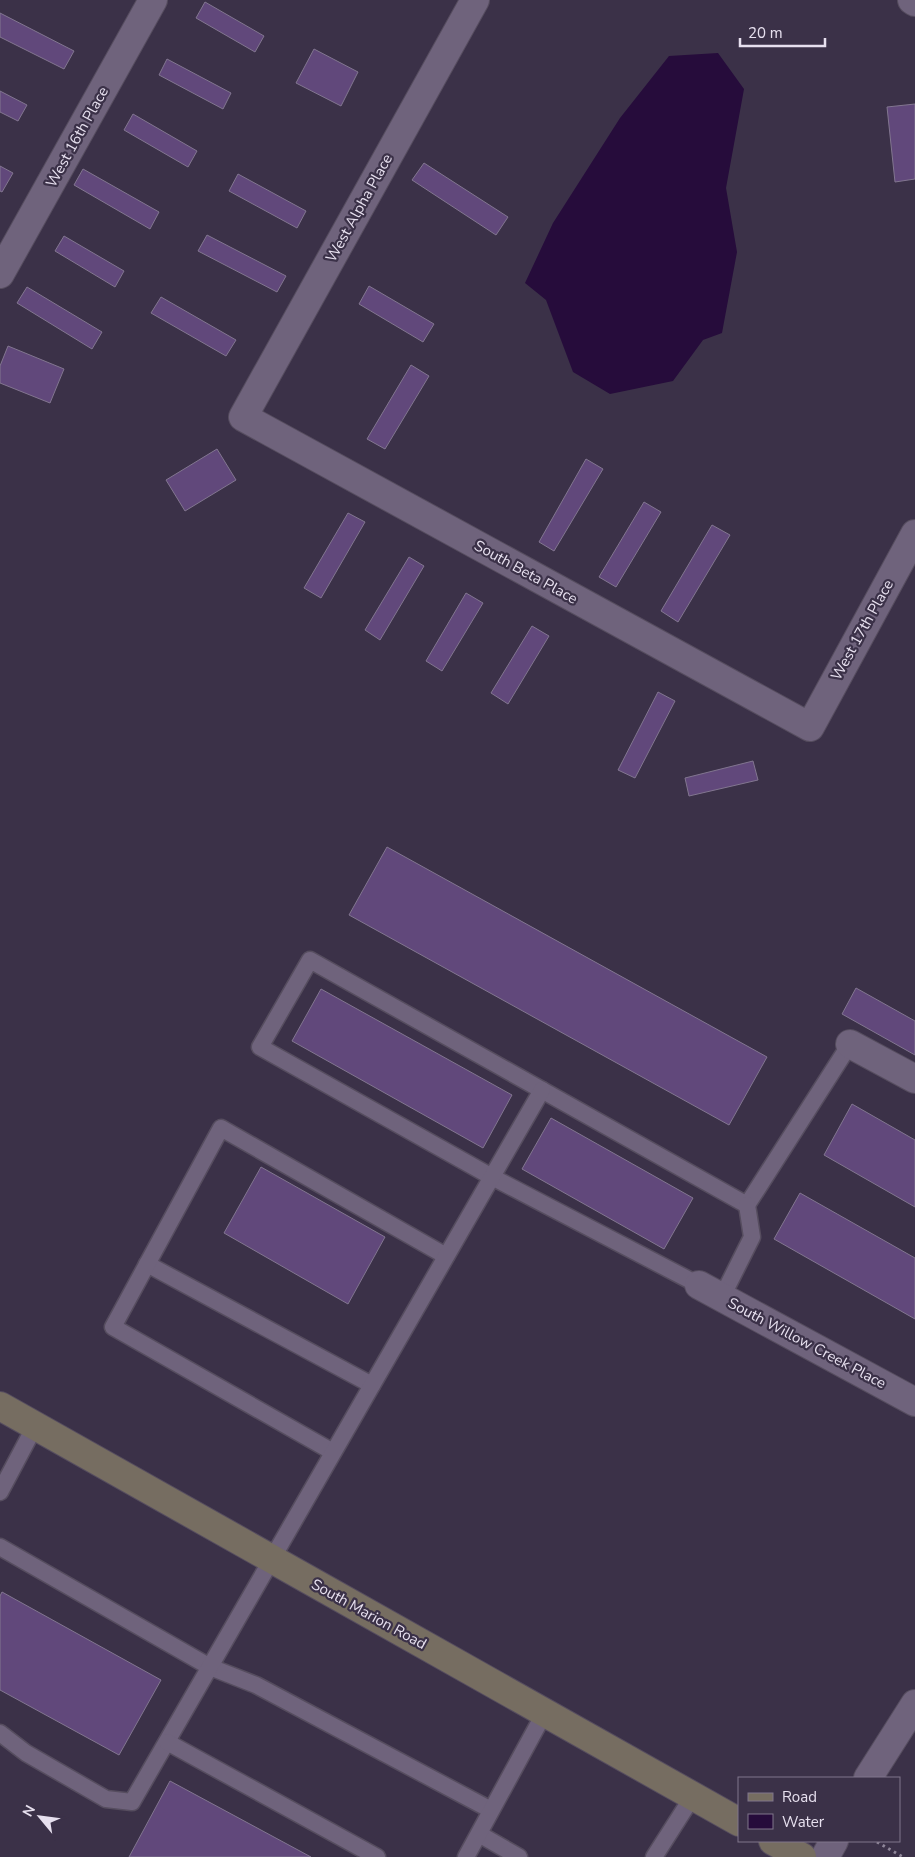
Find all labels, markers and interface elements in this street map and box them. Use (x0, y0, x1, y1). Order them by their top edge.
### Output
scale bar (740, 15, 825, 47)
text: 20 m (748, 23, 783, 43)
street label: West 16th Place (41, 83, 113, 191)
street label: West Alpha Place (321, 150, 397, 266)
street label: South Beta Place (471, 535, 581, 609)
street label: West 17th Place (826, 576, 898, 684)
street label: South Willow Creek Place (724, 1293, 890, 1393)
street label: South Marion Road (308, 1574, 430, 1654)
legend (738, 1777, 900, 1842)
text: Road (782, 1787, 817, 1807)
north arrow (15, 1792, 65, 1842)
text: N (18, 1802, 40, 1820)
text: Water (782, 1812, 825, 1832)

